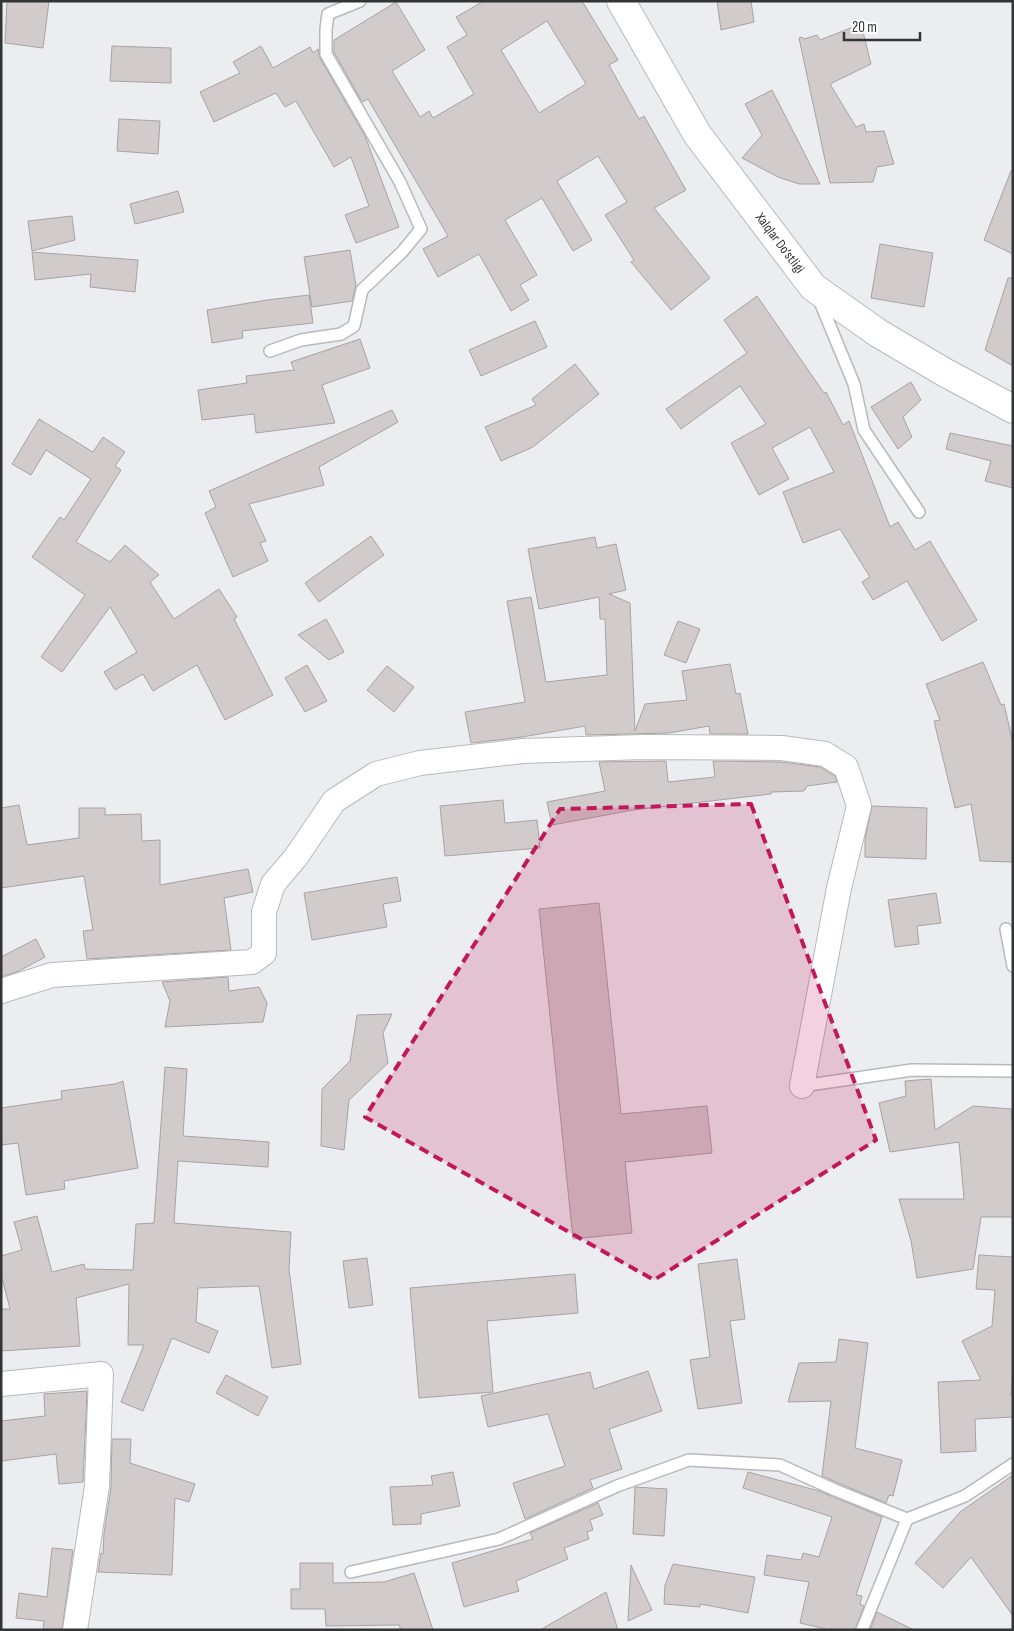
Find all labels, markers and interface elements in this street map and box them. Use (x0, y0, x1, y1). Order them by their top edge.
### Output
scale bar (844, 10, 920, 42)
text: 20 m (852, 18, 877, 37)
street label: Xalqlar Do’stligi (751, 209, 808, 277)

